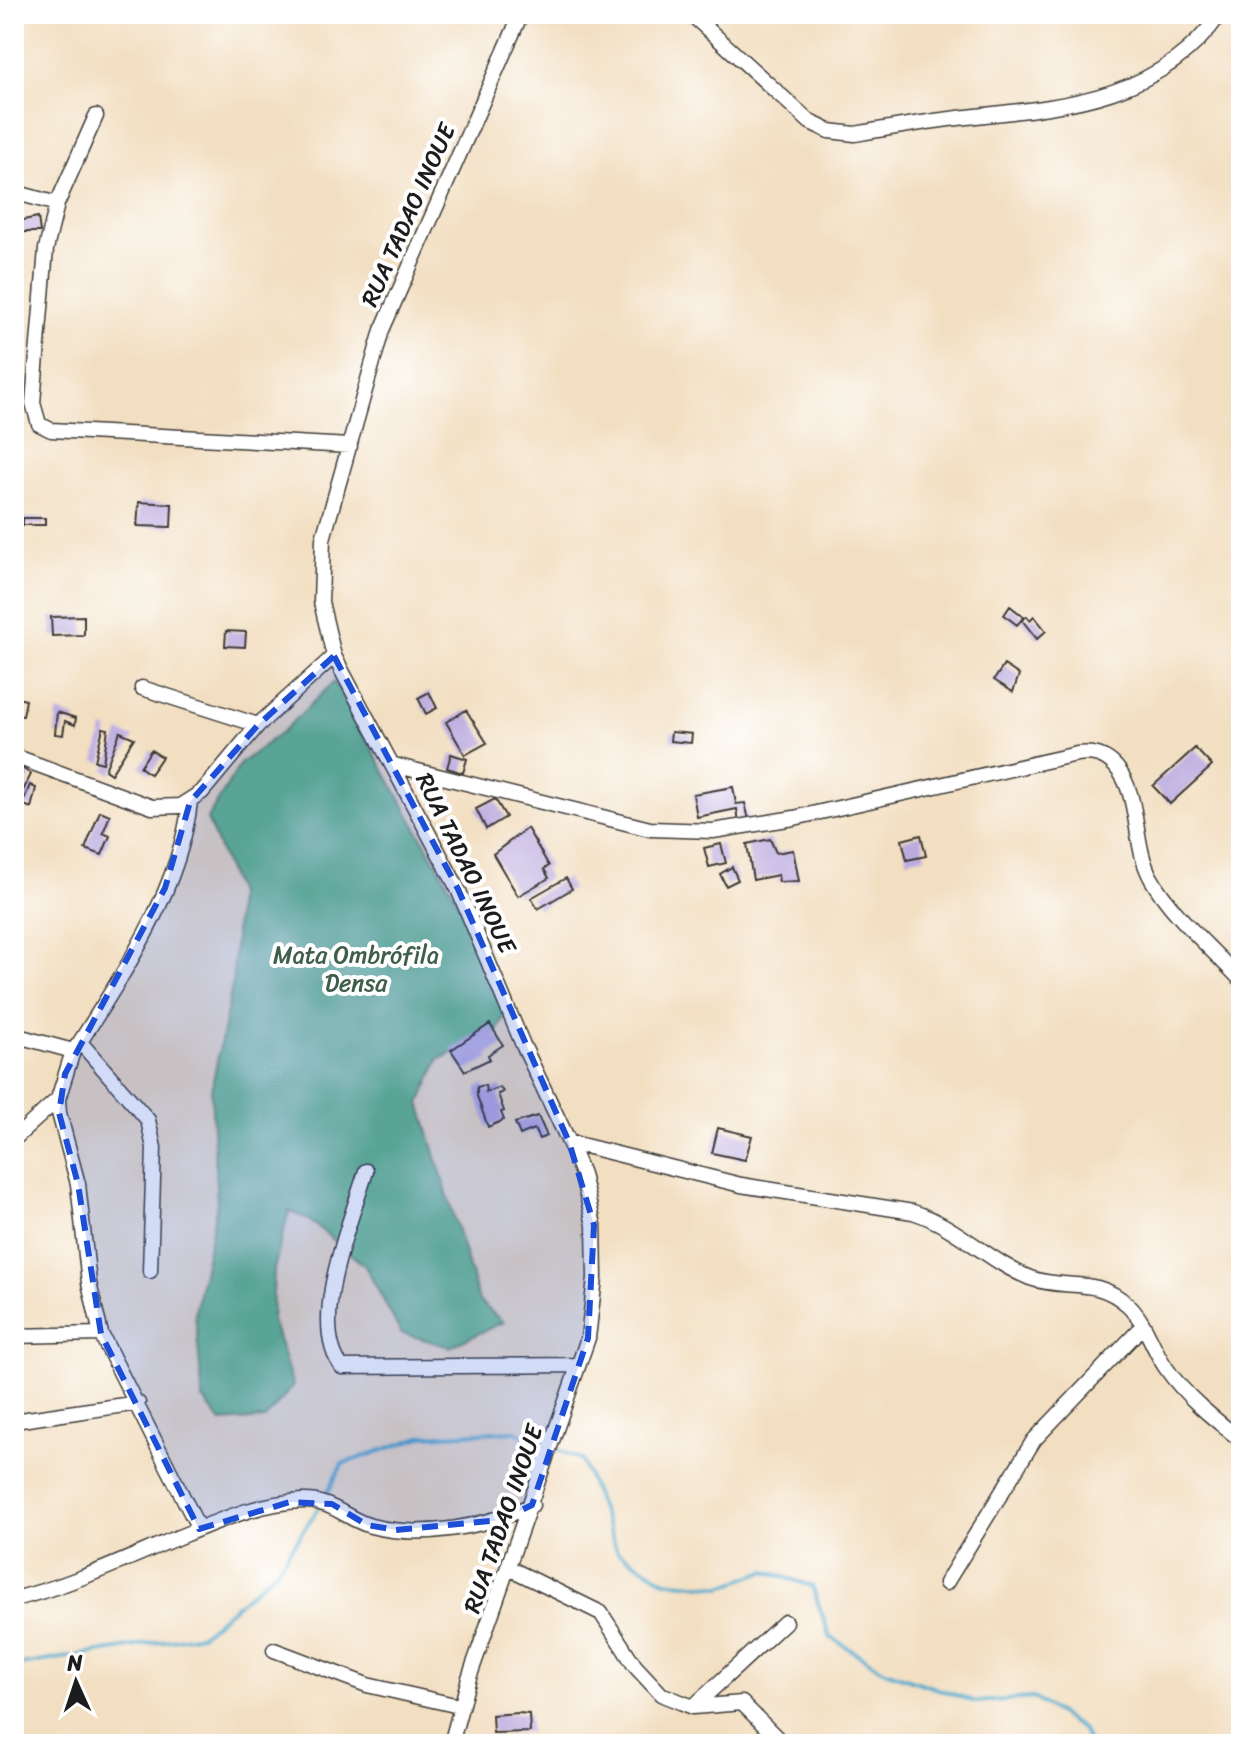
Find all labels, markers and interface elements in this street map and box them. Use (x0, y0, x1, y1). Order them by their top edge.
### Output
street label: RUA TADAO INOUE (349, 115, 468, 314)
street label: RUA TADAO INOUE (404, 765, 529, 962)
park label: Mata Ombrófila Densa (273, 934, 439, 1004)
street label: RUA TADAO INOUE (451, 1417, 555, 1619)
north arrow (36, 1642, 116, 1722)
text: N (65, 1643, 84, 1682)

